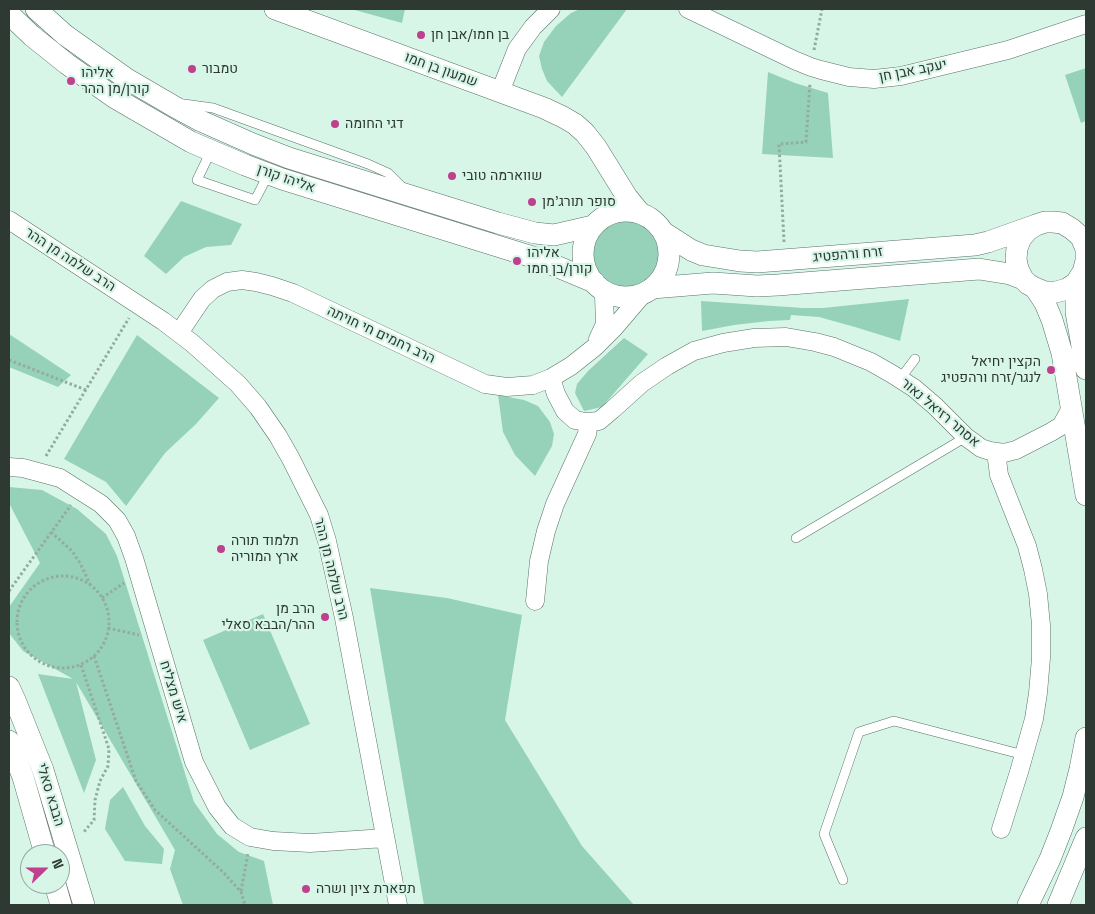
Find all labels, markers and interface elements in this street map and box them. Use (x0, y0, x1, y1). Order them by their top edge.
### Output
place label: בן חמו/אבן חן (431, 27, 509, 43)
marker: בן חמו/אבן חן (415, 29, 427, 41)
street label: שמעון בן חמו (402, 49, 480, 91)
street label: יעקב אבן חן (878, 56, 948, 86)
place label: טמבור (202, 61, 238, 77)
marker: טמבור (186, 63, 198, 75)
place label: אליהו קורן/מן ההר (81, 65, 150, 98)
marker: אליהו קורן/מן ההר (65, 75, 77, 87)
place label: דגי החומה (345, 116, 403, 132)
marker: דגי החומה (329, 118, 341, 130)
street label: אליהו קורן (255, 161, 317, 197)
place label: שווארמה טובי (462, 168, 542, 184)
marker: שווארמה טובי (446, 170, 458, 182)
place label: סופר תורג'מן (542, 194, 616, 210)
marker: סופר תורג'מן (526, 196, 538, 208)
street label: הרב שלמה מן ההר (21, 224, 119, 296)
street label: זרח ורהפטיג (812, 244, 884, 266)
place label: אליהו קורן/בן חמו (527, 245, 592, 278)
marker: אליהו קורן/בן חמו (511, 255, 523, 267)
street label: הרב רחמים חי חויתה (324, 303, 438, 367)
place label: הקצין יחיאל לנגר/זרח ורהפטיג (941, 354, 1041, 387)
marker: הקצין יחיאל לנגר/זרח ורהפטיג (1045, 364, 1057, 376)
street label: אסתר רזיאל נאור (897, 375, 983, 451)
street label: הרב שלמה מן ההר (310, 516, 352, 622)
place label: תלמוד תורה ארץ המוריה (231, 533, 299, 566)
marker: תלמוד תורה ארץ המוריה (215, 543, 227, 555)
place label: הרב מן ההר/הבבא סאלי (222, 601, 315, 634)
marker: הרב מן ההר/הבבא סאלי (319, 611, 331, 623)
street label: איש מצליח (156, 659, 190, 725)
street label: הבבא סאלי (32, 762, 68, 828)
north arrow (20, 844, 70, 894)
text: N (48, 856, 68, 871)
place label: תפארת ציון ושרה (316, 881, 416, 897)
marker: תפארת ציון ושרה (300, 883, 312, 895)

